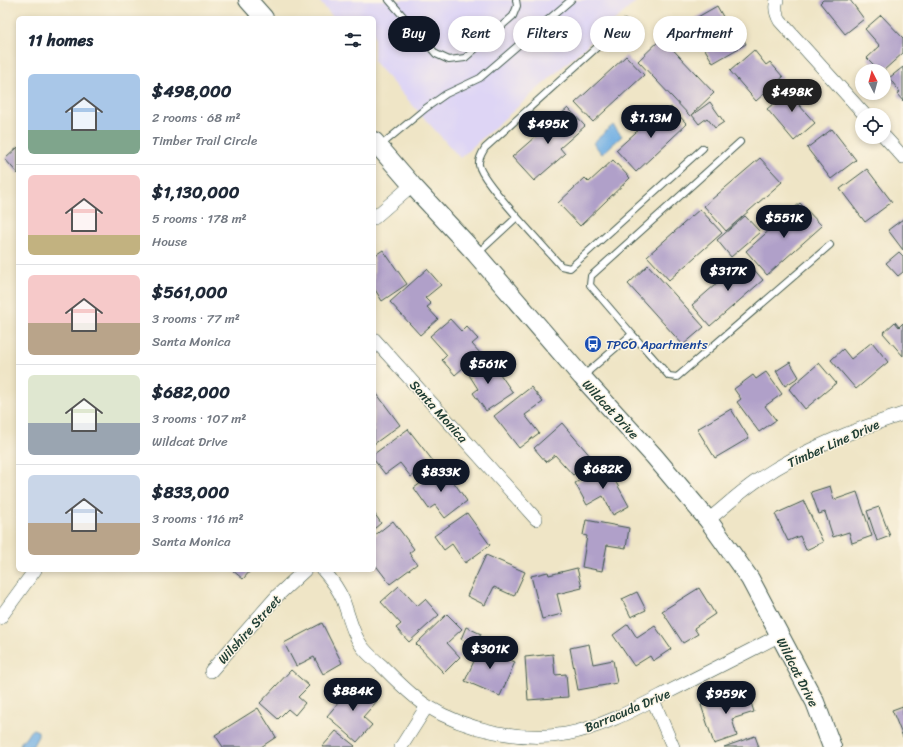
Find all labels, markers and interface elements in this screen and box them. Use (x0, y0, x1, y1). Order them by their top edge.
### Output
chip: Buy (388, 16, 440, 52)
chip: Rent (448, 16, 505, 52)
chip: Filters (513, 16, 582, 52)
chip: New (590, 16, 645, 52)
chip: Apartment (653, 16, 747, 52)
text: 11 homes (28, 25, 93, 55)
icon: filters (342, 29, 364, 51)
north arrow (855, 64, 891, 100)
map controls (855, 64, 891, 144)
text: $498,000 (152, 76, 232, 106)
pin: $498K (764, 79, 820, 113)
text: $498K (772, 80, 812, 103)
icon: home (60, 90, 108, 138)
pin: $1.13M (618, 105, 684, 139)
text: 2 rooms · 68 m² (152, 106, 241, 129)
text: $1.13M (630, 106, 672, 129)
button: locate (855, 108, 891, 144)
pin: $495K (520, 111, 576, 145)
text: $495K (528, 112, 568, 135)
text: Timber Trail Circle (152, 129, 257, 152)
text: $1,130,000 (152, 177, 239, 207)
icon: home (60, 191, 108, 239)
pin: $551K (756, 205, 812, 239)
text: $551K (765, 206, 803, 229)
text: 5 rooms · 178 m² (152, 207, 247, 230)
text: House (152, 230, 187, 253)
pin: $317K (700, 258, 756, 292)
text: $317K (710, 259, 746, 282)
text: $561,000 (152, 277, 228, 307)
icon: home (60, 291, 108, 339)
text: 3 rooms · 77 m² (152, 307, 240, 330)
text: Santa Monica (152, 330, 231, 353)
place label: TPCO Apartments (606, 333, 709, 356)
bus stop icon: TPCO Apartments (583, 334, 603, 354)
pin: $561K (460, 351, 516, 385)
text: $561K (469, 352, 507, 375)
street label: Santa Monica (404, 374, 474, 449)
street label: Wildcat Drive (576, 374, 645, 445)
text: $682,000 (152, 377, 230, 407)
icon: home (60, 391, 108, 439)
text: 3 rooms · 107 m² (152, 407, 246, 430)
street label: Timber Line Drive (783, 413, 883, 474)
text: Wildcat Drive (152, 430, 228, 453)
pin: $682K (575, 456, 631, 490)
text: $682K (583, 457, 623, 480)
pin: $833K (413, 459, 469, 493)
text: $833K (422, 460, 460, 483)
text: $833,000 (152, 477, 229, 507)
icon: home (60, 491, 108, 539)
text: 3 rooms · 116 m² (152, 507, 244, 530)
text: Santa Monica (152, 530, 231, 553)
street label: Wilshire Street (212, 589, 287, 669)
street label: Wildcat Drive (770, 633, 825, 711)
pin: $301K (462, 636, 518, 670)
text: $301K (471, 637, 509, 660)
pin: $884K (325, 678, 381, 712)
text: $884K (333, 679, 373, 702)
pin: $959K (698, 681, 754, 715)
street label: Barracuda Drive (581, 682, 674, 739)
text: $959K (706, 682, 746, 705)

